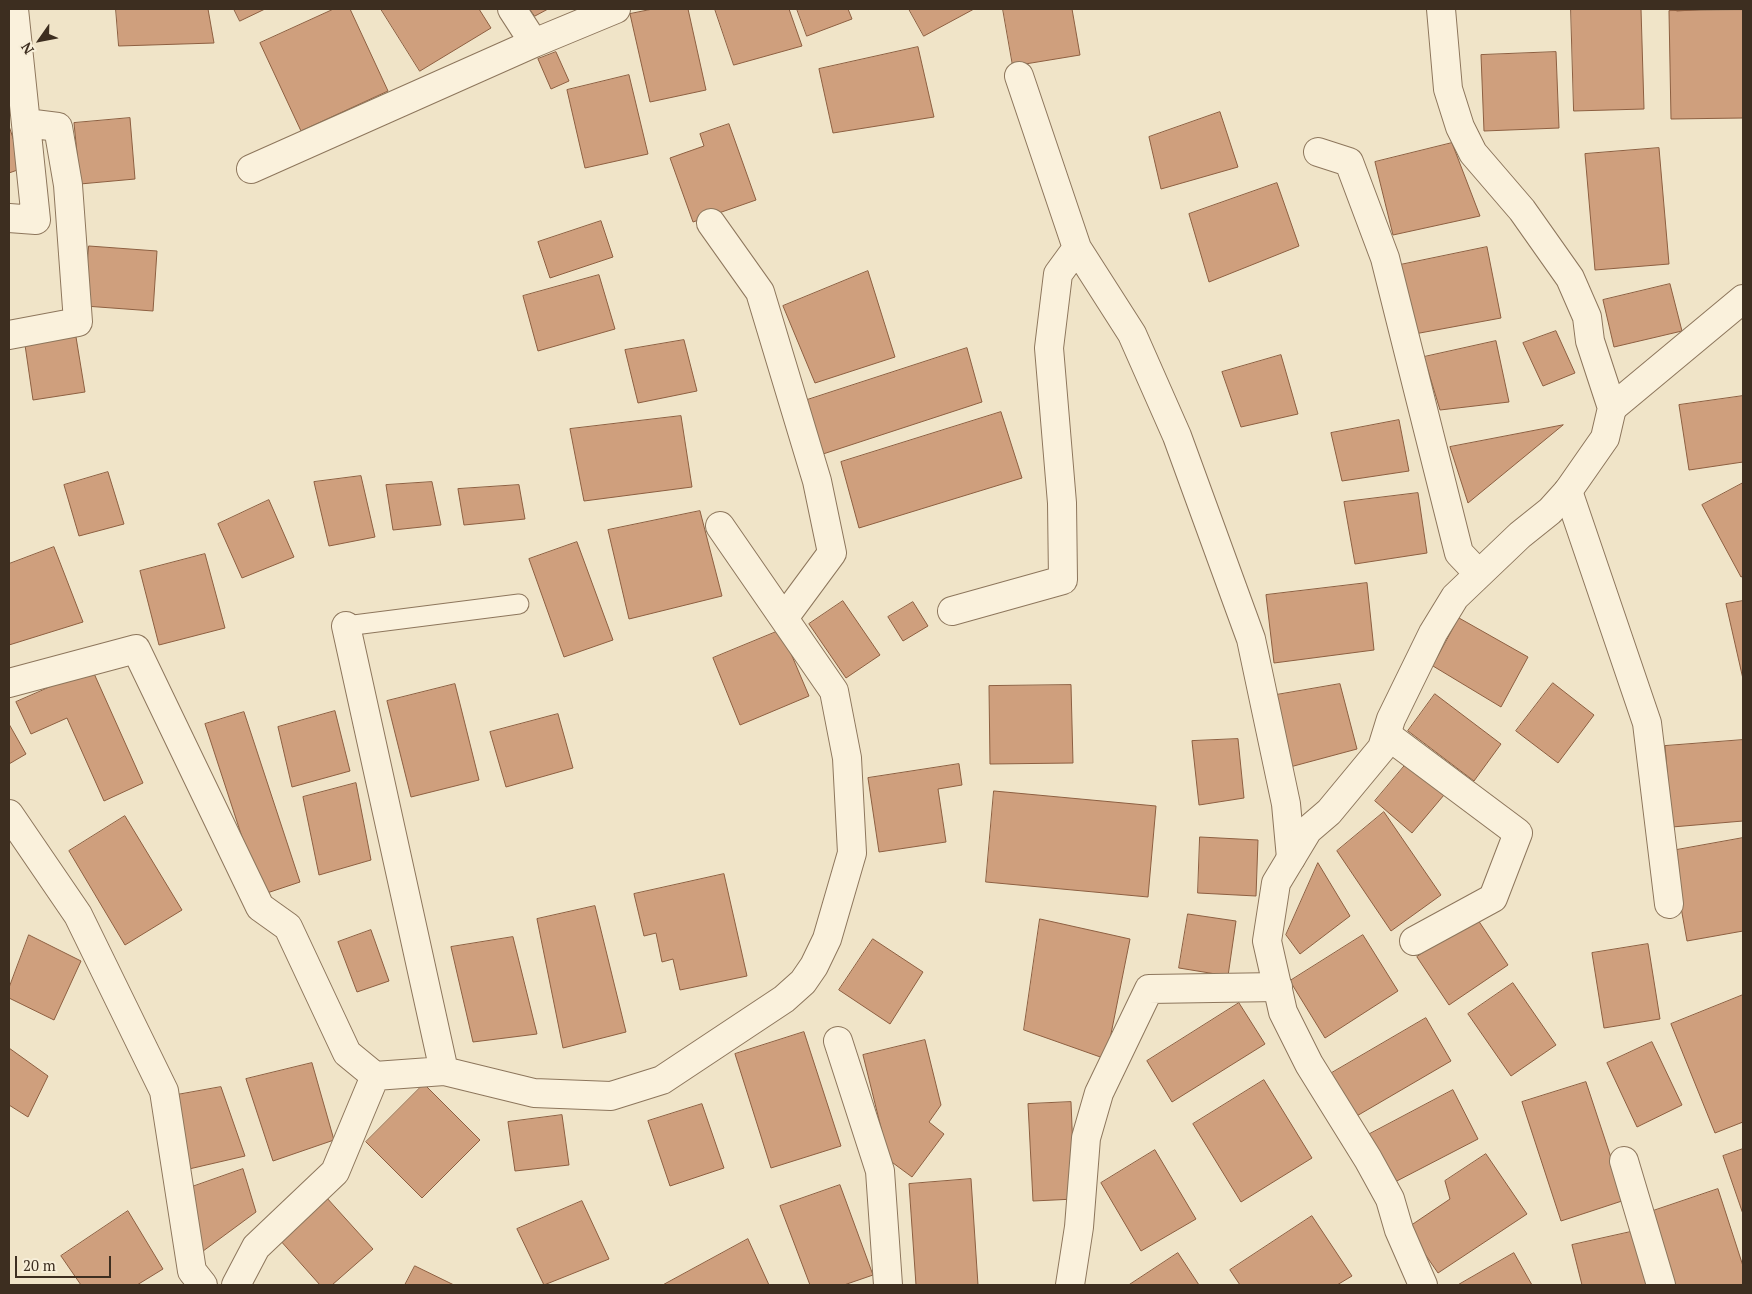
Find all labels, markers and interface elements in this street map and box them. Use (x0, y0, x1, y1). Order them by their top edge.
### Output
north arrow (15, 15, 65, 65)
text: N (16, 39, 38, 58)
scale bar (18, 1246, 114, 1278)
text: 20 m (23, 1255, 56, 1275)

